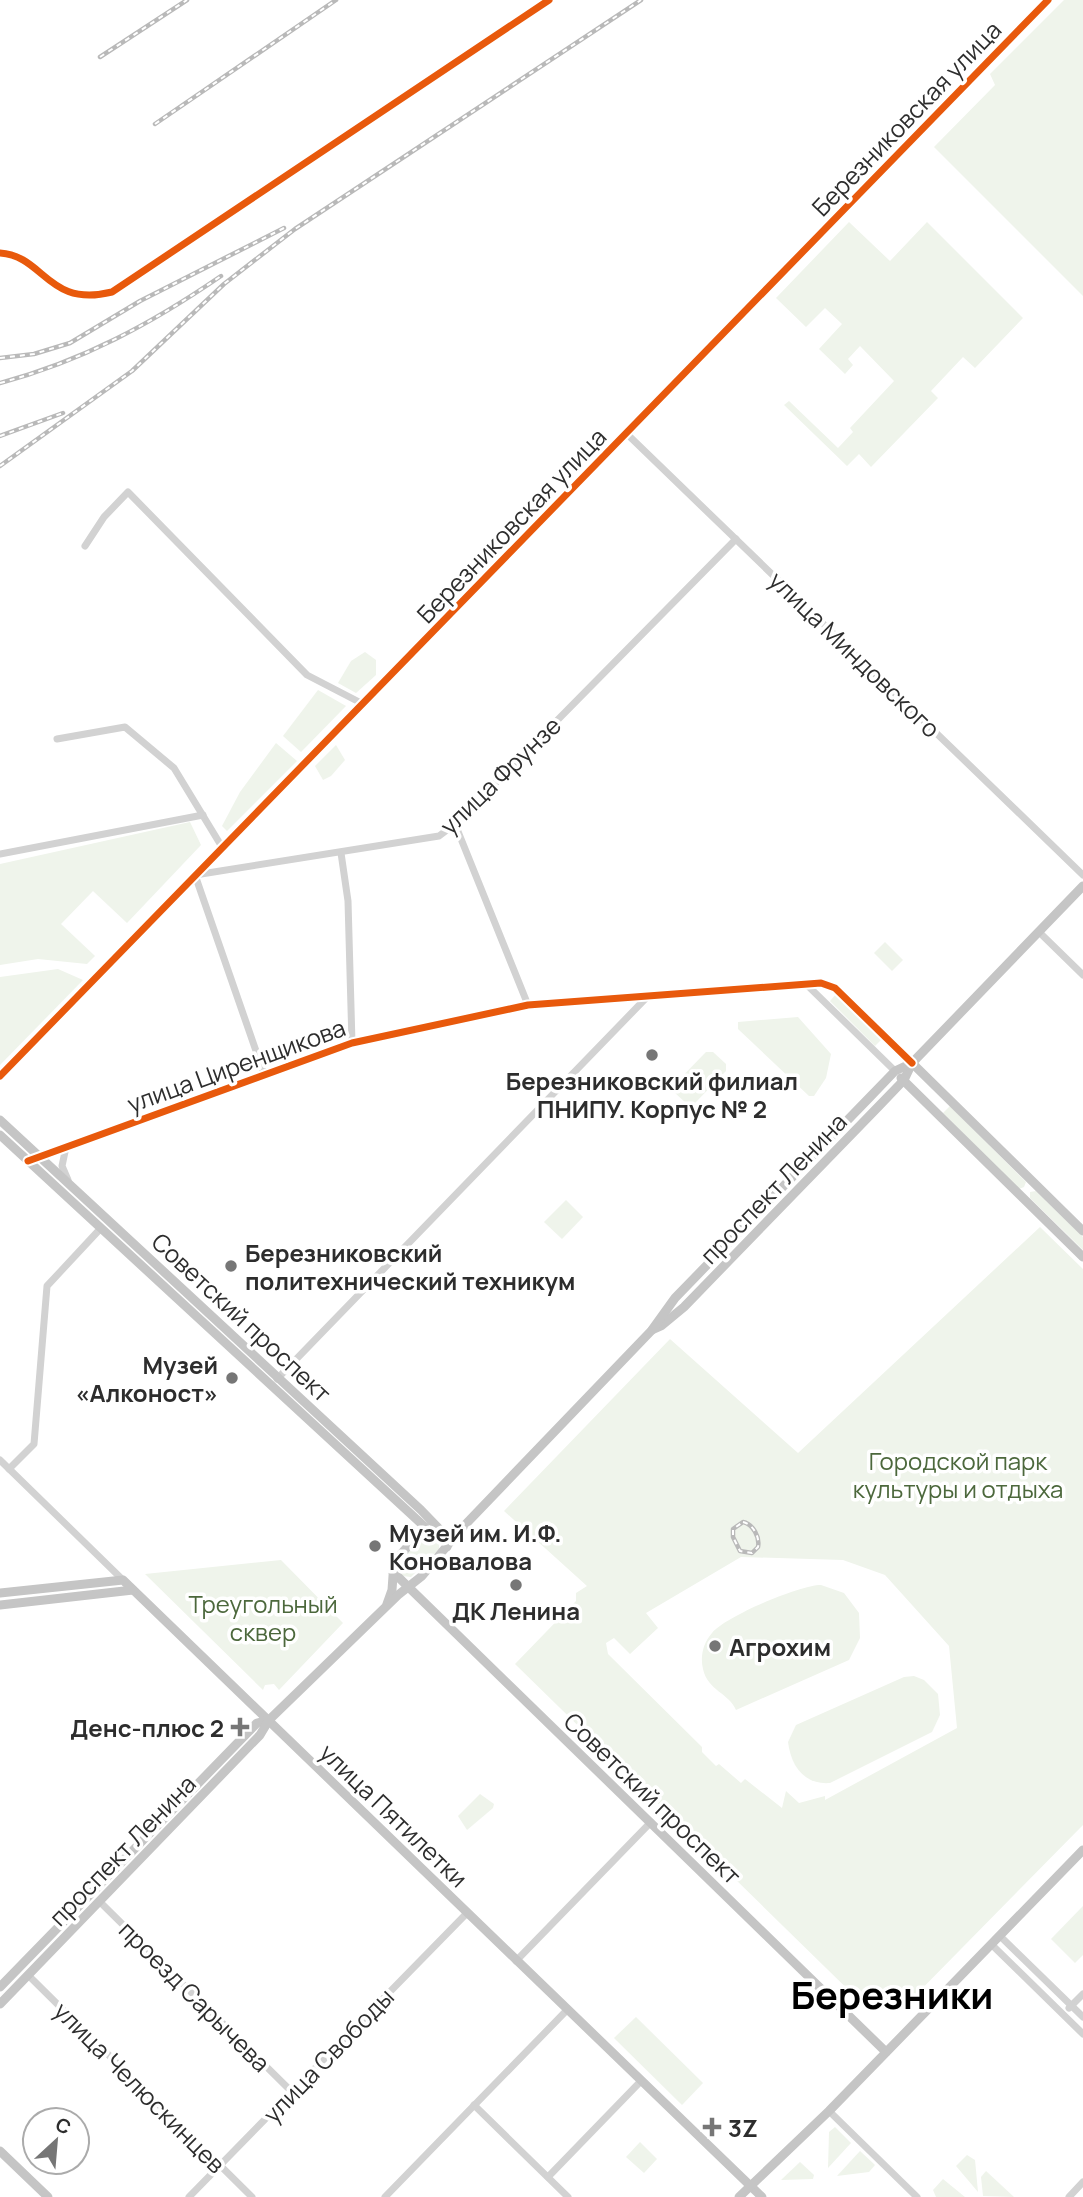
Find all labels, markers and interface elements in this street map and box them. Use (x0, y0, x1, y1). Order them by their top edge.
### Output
street label: Березниковская улица (804, 13, 1008, 223)
street label: Березниковская улица (409, 420, 613, 630)
street label: улица Миндовского (762, 564, 948, 744)
street label: улица Фрунзе (432, 709, 568, 841)
street label: улица Циренщикова (122, 1010, 350, 1120)
marker: Березниковский филиал ПНИПУ. Корпус № 2 (644, 1047, 660, 1063)
place label: Березниковский филиал ПНИПУ. Корпус № 2 (506, 1064, 798, 1125)
street label: проспект Ленина (692, 1105, 854, 1271)
street label: Советский проспект (145, 1225, 339, 1409)
place label: Березниковский политехнический техникум (245, 1236, 575, 1297)
marker: Березниковский политехнический техникум (223, 1258, 239, 1274)
place label: Музей «Алконост» (75, 1348, 218, 1409)
marker: Музей «Алконост» (224, 1370, 240, 1386)
park label: Городской парк культуры и отдыха (853, 1444, 1063, 1505)
place label: Музей им. И.Ф. Коновалова (389, 1516, 562, 1577)
marker: Музей им. И.Ф. Коновалова (367, 1538, 383, 1554)
marker: ДК Ленина (508, 1577, 524, 1593)
park label: Треугольный сквер (188, 1587, 338, 1648)
place label: ДК Ленина (452, 1594, 580, 1627)
place label: Агрохим (729, 1630, 831, 1663)
marker: Агрохим (707, 1638, 723, 1654)
street label: Советский проспект (557, 1705, 749, 1891)
place label: Денс-плюс 2 (70, 1711, 224, 1744)
marker: Денс-плюс 2 (230, 1717, 250, 1737)
street label: улица Пятилетки (313, 1736, 475, 1894)
street label: проспект Ленина (41, 1767, 203, 1933)
street label: проезд Сарычева (112, 1913, 278, 2079)
district label: Березники (791, 1968, 993, 2020)
street label: улица Свободы (255, 1980, 401, 2130)
street label: улица Челюскинцев (47, 1994, 233, 2180)
north arrow (21, 2106, 91, 2176)
text: С (51, 2111, 75, 2140)
place label: 3Z (728, 2111, 758, 2144)
marker: 3Z (702, 2117, 722, 2137)

